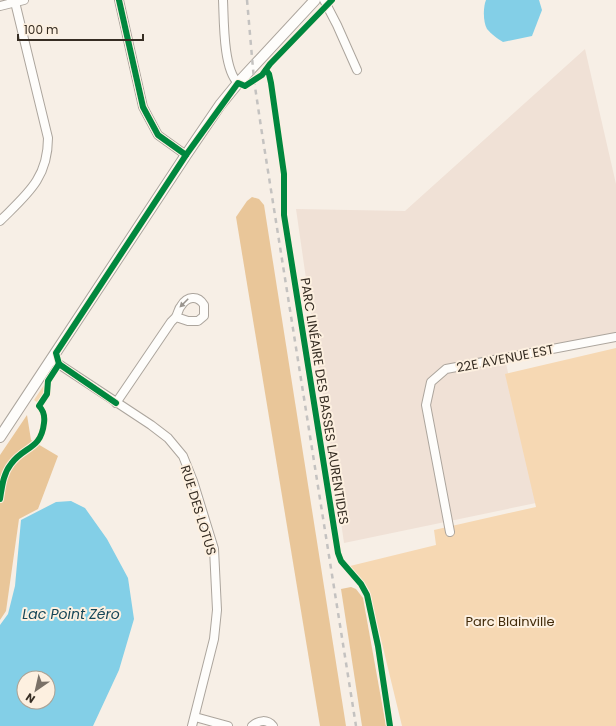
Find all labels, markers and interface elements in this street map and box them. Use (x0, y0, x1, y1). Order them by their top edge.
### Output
scale bar (18, 16, 143, 42)
text: 100 m (24, 21, 58, 38)
street label: PARC LINÉAIRE DES BASSES LAURENTIDES (296, 276, 353, 526)
one-way arrow (179, 298, 189, 308)
street label: 22E AVENUE EST (455, 340, 555, 377)
street label: RUE DES LOTUS (176, 463, 221, 557)
water label: Lac Point Zéro (22, 604, 120, 624)
park label: Parc Blainville (466, 612, 554, 631)
north arrow (16, 670, 56, 710)
text: N (23, 689, 38, 707)

